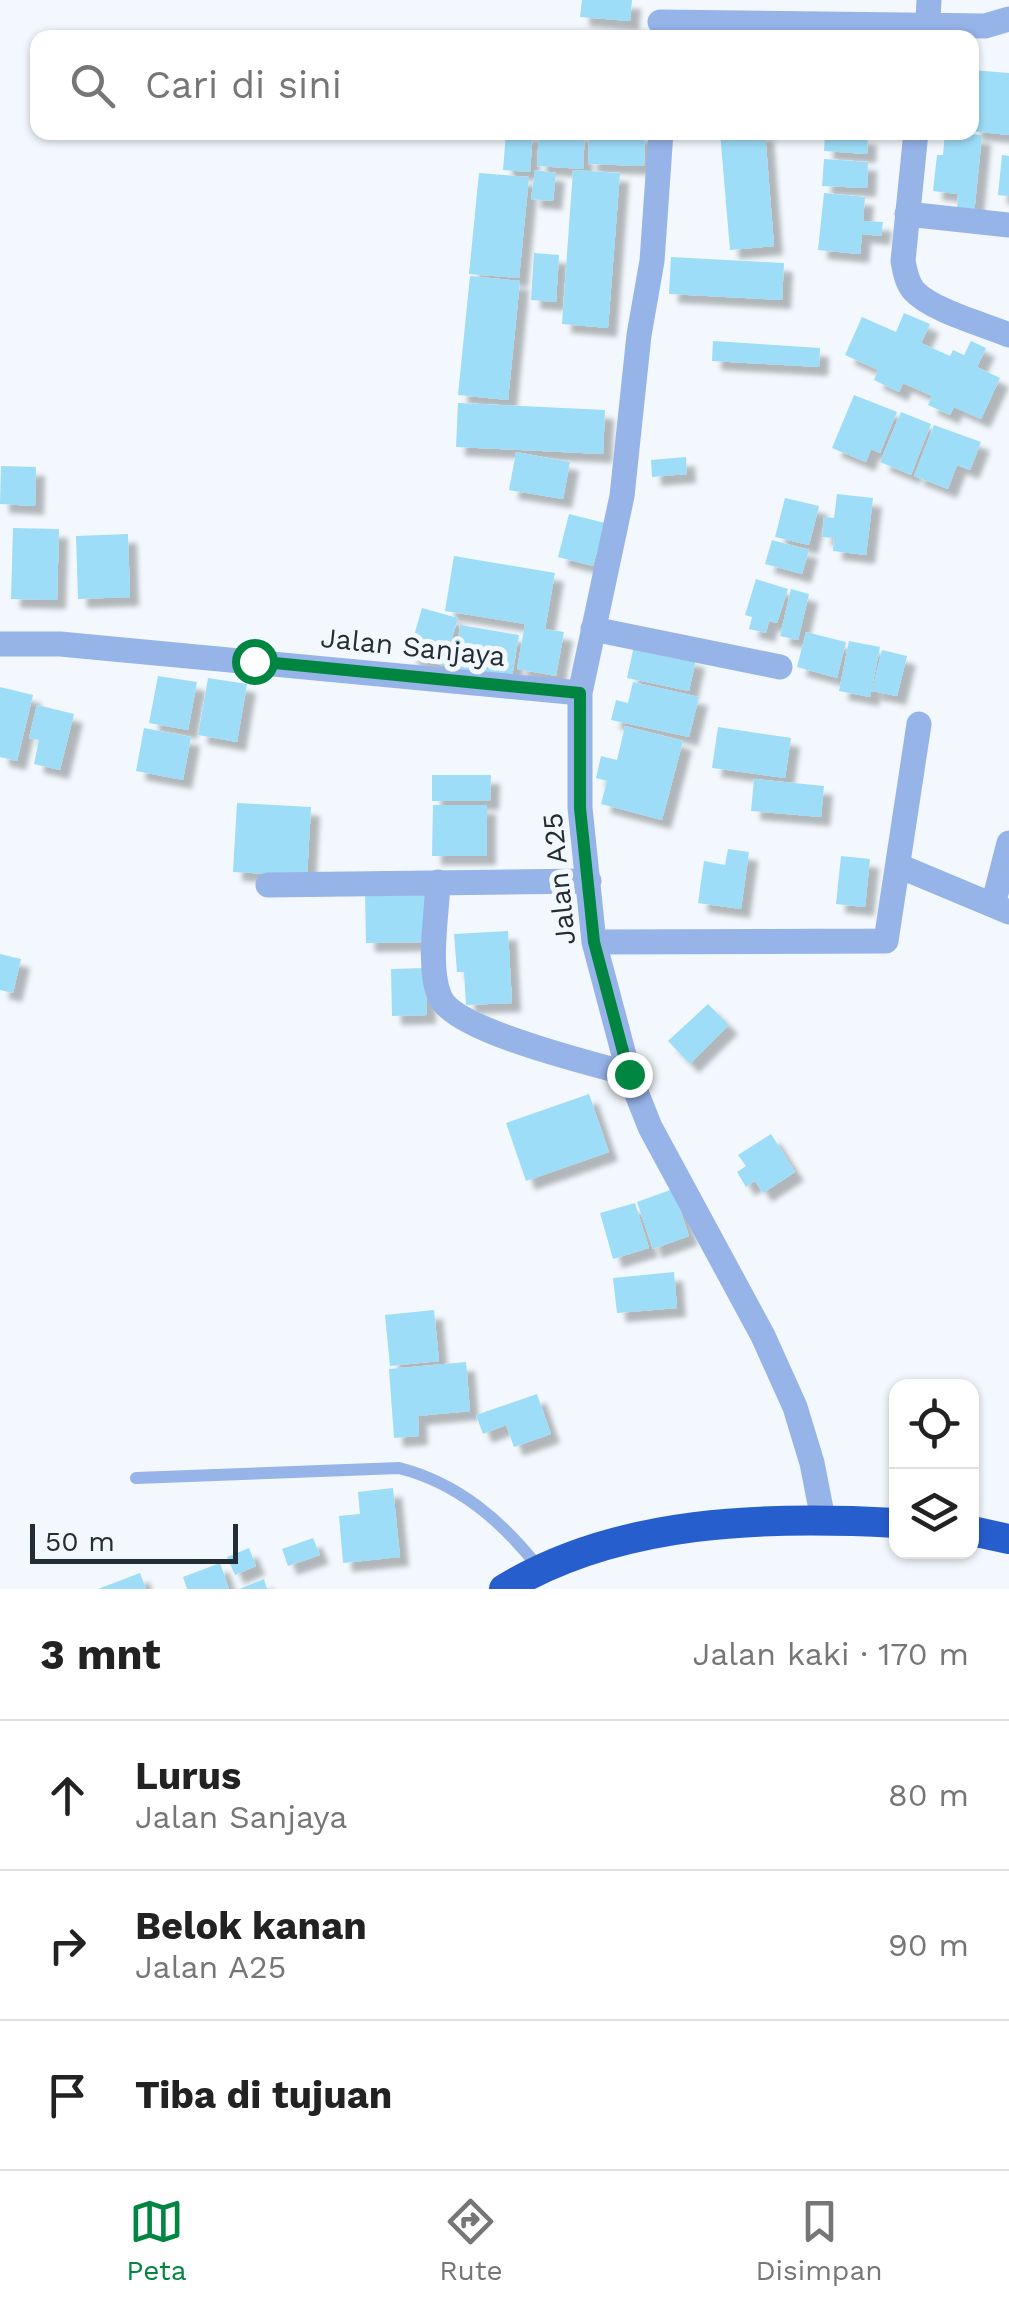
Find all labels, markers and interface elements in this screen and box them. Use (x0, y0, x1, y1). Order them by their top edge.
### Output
search box (30, 30, 979, 140)
icon: search (65, 58, 120, 113)
text: Cari di sini (145, 63, 342, 107)
street label: Jalan Sanjaya (319, 621, 507, 673)
route start (232, 639, 278, 685)
street label: Jalan A25 (536, 811, 582, 947)
route end (607, 1052, 653, 1098)
map controls (889, 1379, 979, 1559)
button: locate (889, 1379, 979, 1469)
button: layers (889, 1469, 979, 1559)
scale bar (30, 1519, 238, 1564)
text: 50 m (45, 1525, 115, 1558)
text: 3 mnt (40, 1630, 161, 1679)
text: Jalan kaki · 170 m (693, 1635, 969, 1673)
text: Lurus (135, 1754, 241, 1798)
icon: ahead (40, 1768, 95, 1823)
text: 80 m (888, 1776, 969, 1814)
text: Jalan Sanjaya (135, 1798, 347, 1836)
text: Belok kanan (135, 1904, 367, 1948)
icon: right (40, 1918, 95, 1973)
text: 90 m (888, 1926, 969, 1964)
text: Jalan A25 (135, 1948, 286, 1986)
icon: arrive (40, 2068, 95, 2123)
text: Tiba di tujuan (135, 2073, 392, 2117)
tab: Peta (126, 2194, 187, 2287)
tab: Rute (439, 2194, 503, 2287)
tab: Disimpan (755, 2194, 883, 2287)

